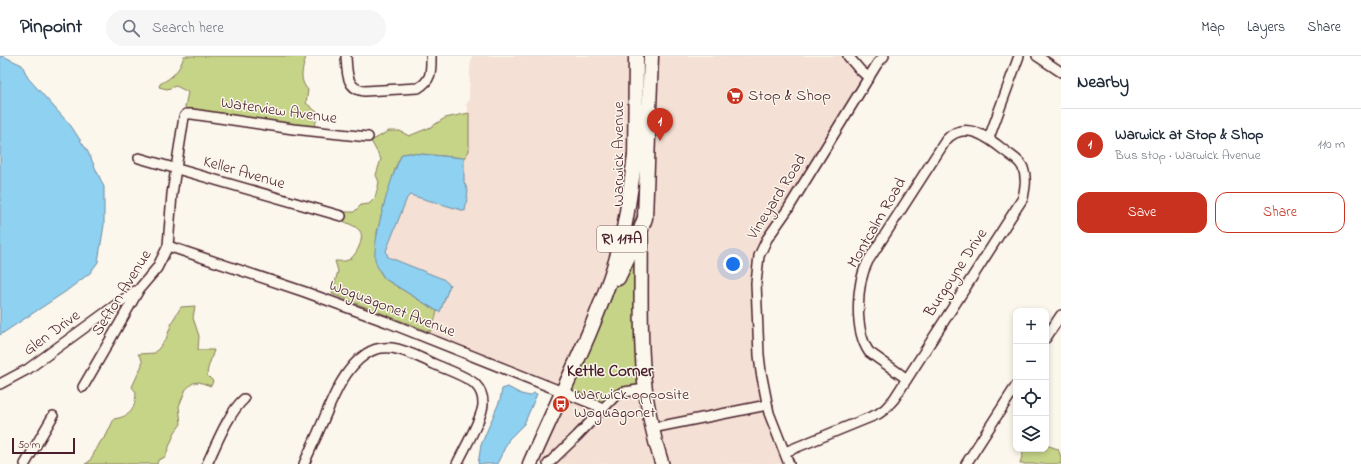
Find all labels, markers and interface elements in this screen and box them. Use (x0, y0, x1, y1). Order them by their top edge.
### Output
search box (106, 10, 386, 46)
text: Pinpoint (20, 14, 82, 41)
icon: search (120, 17, 142, 39)
text: Search here (152, 17, 224, 39)
text: Map (1201, 17, 1225, 38)
text: Layers (1247, 17, 1285, 38)
text: Share (1307, 17, 1341, 38)
text: Nearby (1077, 70, 1129, 95)
place label: Stop & Shop (748, 84, 831, 108)
supermarket icon: Stop & Shop (725, 86, 745, 106)
street label: Waterview Avenue (219, 91, 339, 131)
street label: Warwick Avenue (607, 101, 631, 207)
pin: 1 (647, 108, 673, 141)
text: Warwick at Stop & Shop (1115, 124, 1264, 146)
text: 1 (1088, 135, 1092, 154)
text: 110 m (1318, 135, 1345, 154)
text: Bus stop · Warwick Avenue (1115, 146, 1261, 165)
street label: Keller Avenue (200, 150, 289, 196)
street label: Vineyard Road (741, 150, 813, 245)
street label: Montcalm Road (841, 173, 913, 273)
button: Save (1077, 192, 1207, 233)
button: Share (1215, 192, 1345, 233)
street label: Burgoyne Drive (918, 223, 994, 323)
road number: RI 117A (597, 226, 647, 252)
street label: Sefton Avenue (86, 245, 158, 341)
your location (723, 254, 743, 274)
street label: Woguagonet Avenue (325, 274, 459, 344)
street label: Glen Drive (19, 304, 86, 362)
map controls (1013, 308, 1049, 452)
button: + (1013, 308, 1049, 344)
button: − (1013, 344, 1049, 380)
district label: Kettle Corner (567, 359, 654, 384)
button: locate (1013, 380, 1049, 416)
place label: Warwick opposite Woguagonet (574, 383, 690, 425)
bus stop icon: Warwick opposite Woguagonet (551, 394, 571, 414)
button: layers (1013, 416, 1049, 452)
scale bar (12, 436, 75, 455)
text: 50 m (18, 437, 40, 453)

